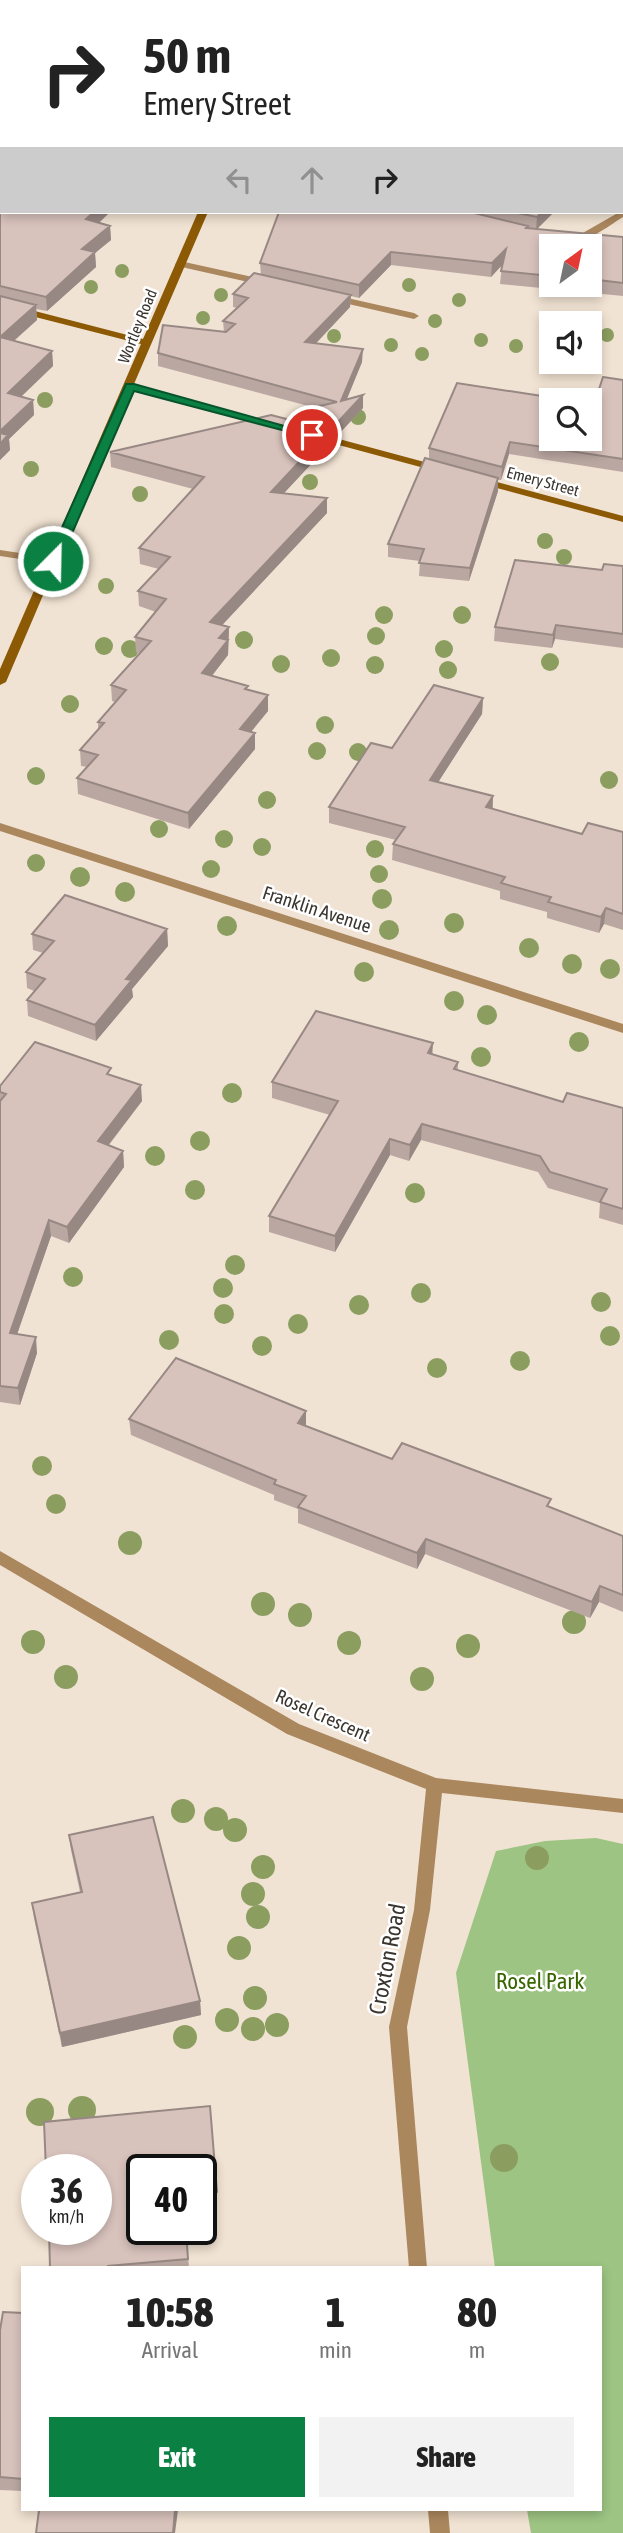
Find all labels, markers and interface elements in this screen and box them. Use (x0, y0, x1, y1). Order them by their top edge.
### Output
text: 50 m (143, 27, 231, 83)
icon: right (28, 28, 119, 119)
text: Emery Street (143, 85, 291, 122)
icon: left (220, 161, 258, 199)
icon: ahead (293, 161, 331, 199)
icon: right (366, 161, 404, 199)
north arrow (539, 234, 602, 298)
map controls (539, 234, 602, 451)
street label: Wortley Road (114, 286, 161, 366)
button: sound (539, 311, 602, 374)
button: search (539, 388, 602, 451)
pin (282, 405, 342, 465)
icon: arrive (293, 416, 331, 454)
street label: Emery Street (505, 463, 582, 500)
position arrow (16, 524, 90, 598)
street label: Franklin Avenue (260, 881, 374, 937)
street label: Rosel Crescent (272, 1684, 374, 1746)
street label: Croxton Road (364, 1901, 410, 2017)
park label: Rosel Park (496, 1968, 584, 1994)
speed limit sign: 40 (126, 2154, 217, 2245)
text: 36 (50, 2170, 83, 2210)
text: km/h (49, 2206, 84, 2227)
text: 10:58 (126, 2288, 214, 2336)
text: 1 (326, 2288, 345, 2336)
text: 80 (457, 2288, 497, 2336)
text: Arrival (142, 2337, 198, 2363)
text: min (319, 2337, 352, 2363)
text: m (469, 2337, 485, 2363)
button: Exit (49, 2417, 305, 2497)
button: Share (319, 2417, 574, 2497)

